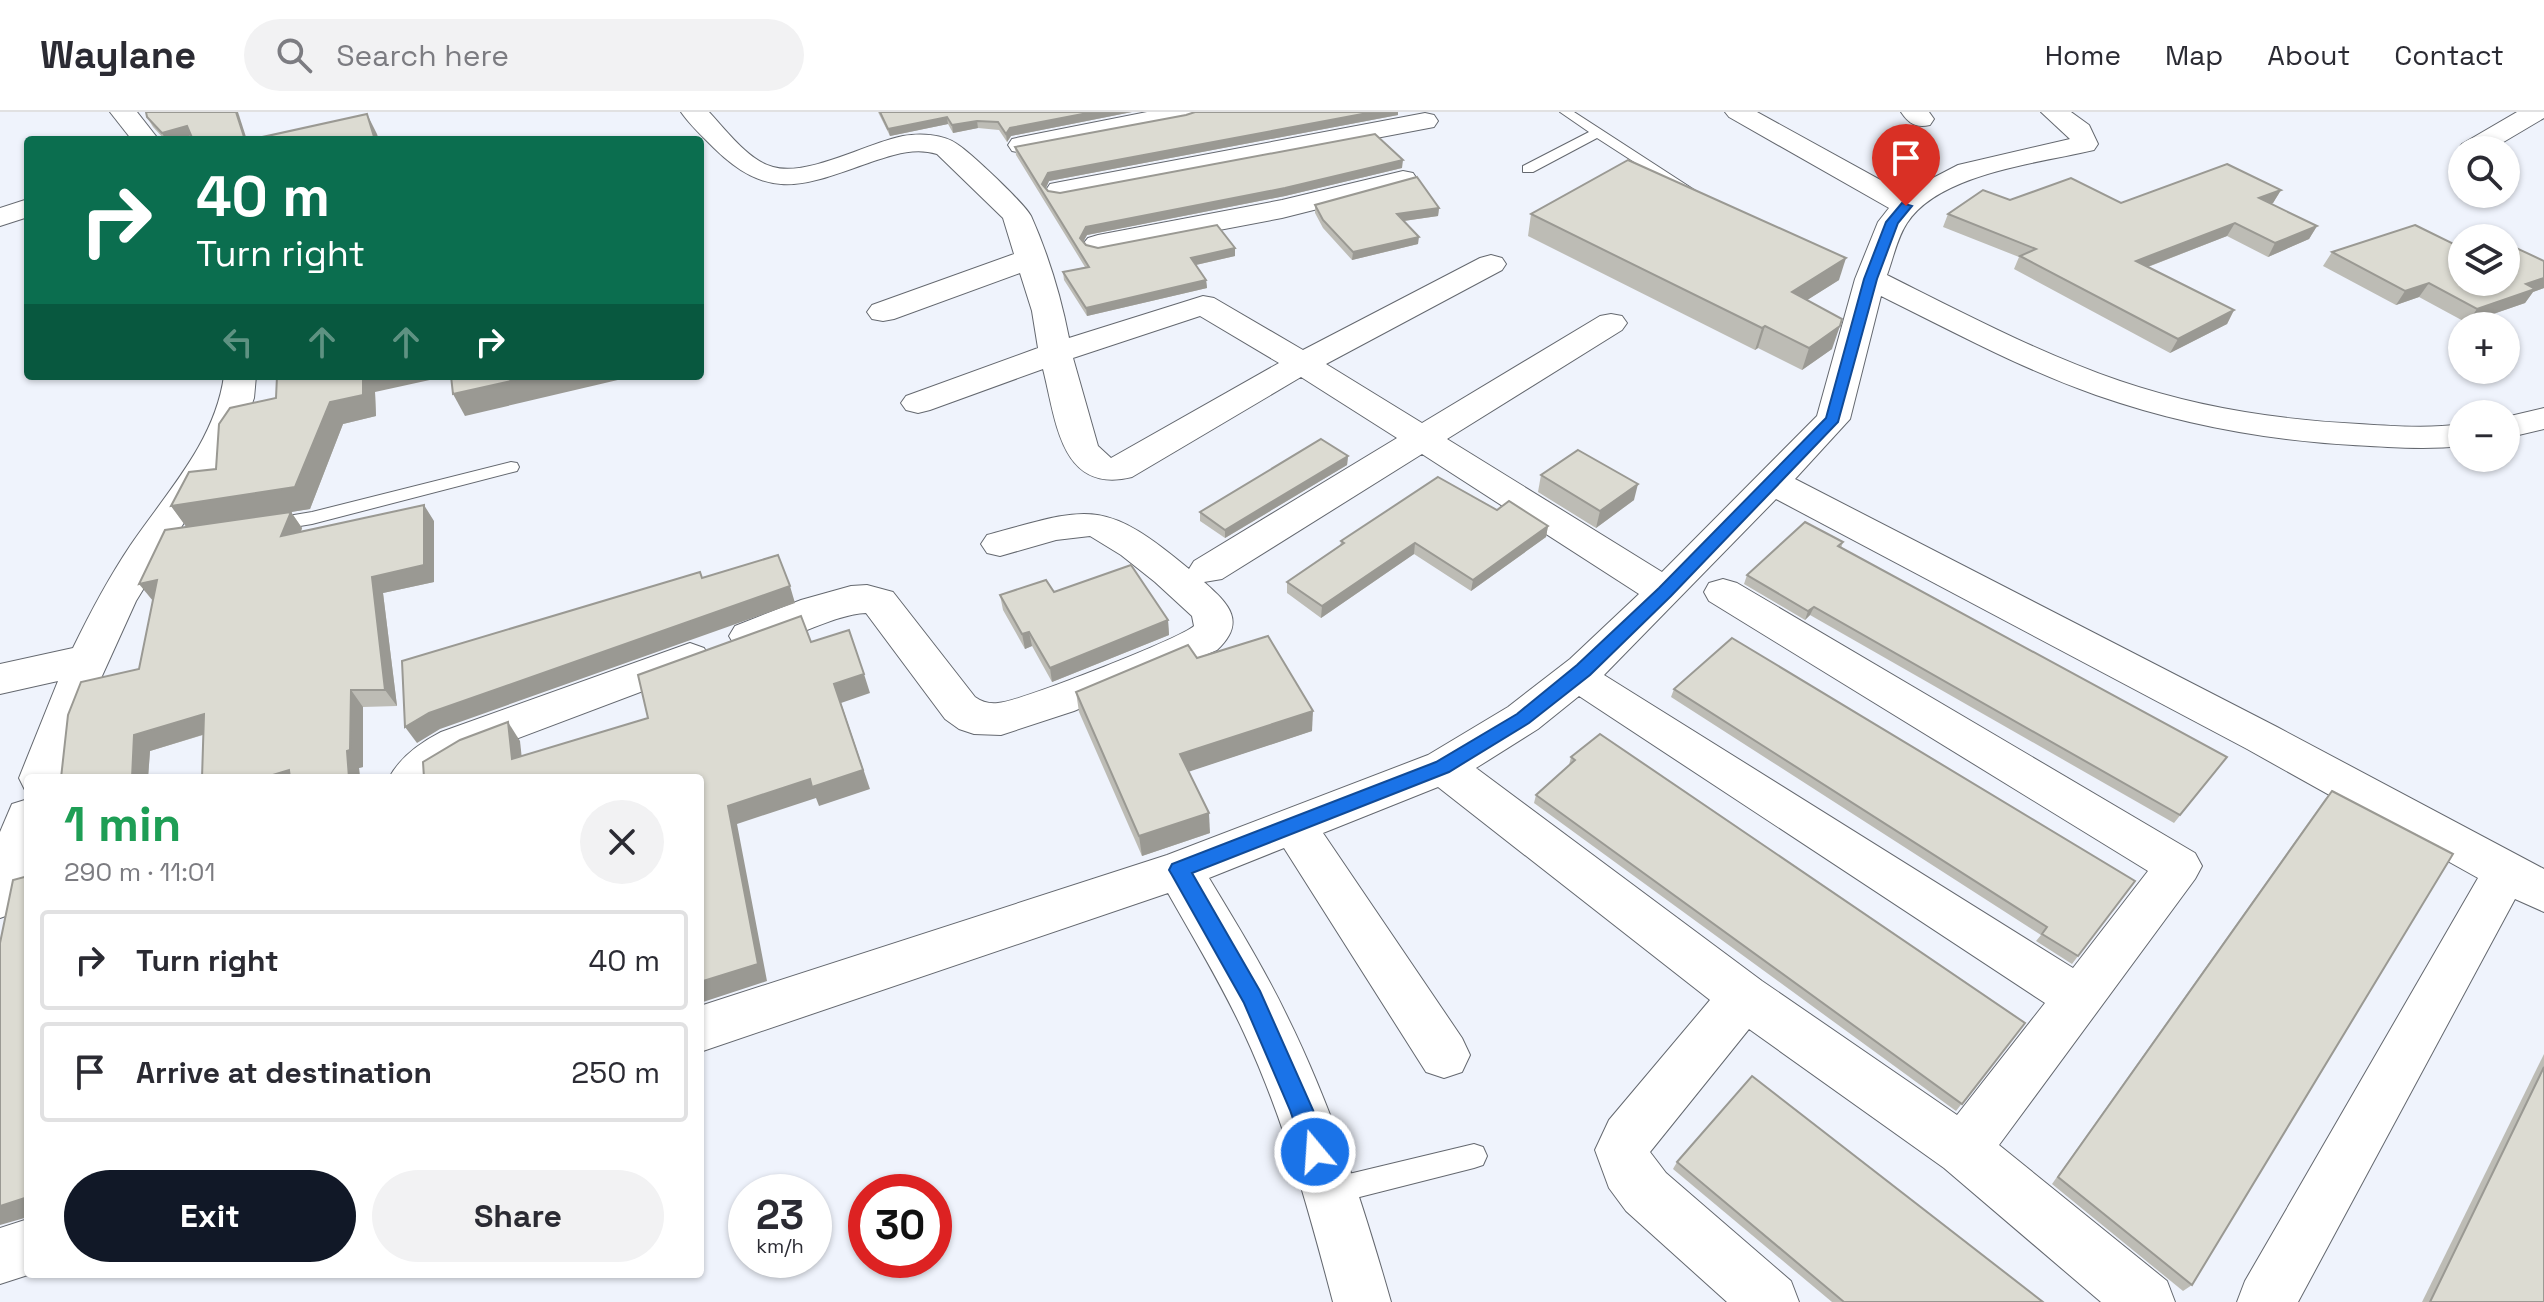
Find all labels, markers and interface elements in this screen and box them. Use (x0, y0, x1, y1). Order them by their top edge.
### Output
search box (244, 19, 804, 91)
text: Waylane (40, 31, 196, 79)
icon: search (272, 33, 316, 77)
text: Search here (336, 36, 509, 75)
text: Home (2045, 37, 2121, 73)
text: Map (2165, 37, 2223, 73)
text: About (2267, 37, 2350, 73)
text: Contact (2394, 37, 2504, 73)
pin (1872, 124, 1940, 206)
icon: arrive (1884, 136, 1928, 180)
map controls (2448, 136, 2520, 472)
button: search (2448, 136, 2520, 208)
text: 40 m (196, 161, 330, 232)
icon: right (64, 168, 168, 272)
button: layers (2448, 224, 2520, 296)
text: Turn right (196, 231, 365, 277)
button: + (2448, 312, 2520, 384)
icon: left (216, 320, 260, 364)
icon: ahead (300, 320, 344, 364)
icon: ahead (384, 320, 428, 364)
icon: right (468, 320, 512, 364)
button: − (2448, 400, 2520, 472)
text: 1 min (64, 794, 181, 855)
button: close (580, 800, 664, 884)
text: 290 m · 11:01 (64, 855, 215, 889)
icon: right (68, 938, 112, 982)
text: Turn right (136, 941, 279, 980)
text: 40 m (589, 941, 660, 980)
icon: arrive (68, 1050, 112, 1094)
text: Arrive at destination (136, 1053, 432, 1092)
text: 250 m (571, 1053, 660, 1092)
position arrow (1273, 1110, 1357, 1194)
button: Exit (64, 1170, 356, 1262)
button: Share (372, 1170, 664, 1262)
speed limit sign: 30 (848, 1174, 952, 1278)
text: 23 (756, 1190, 804, 1241)
text: km/h (756, 1233, 804, 1259)

